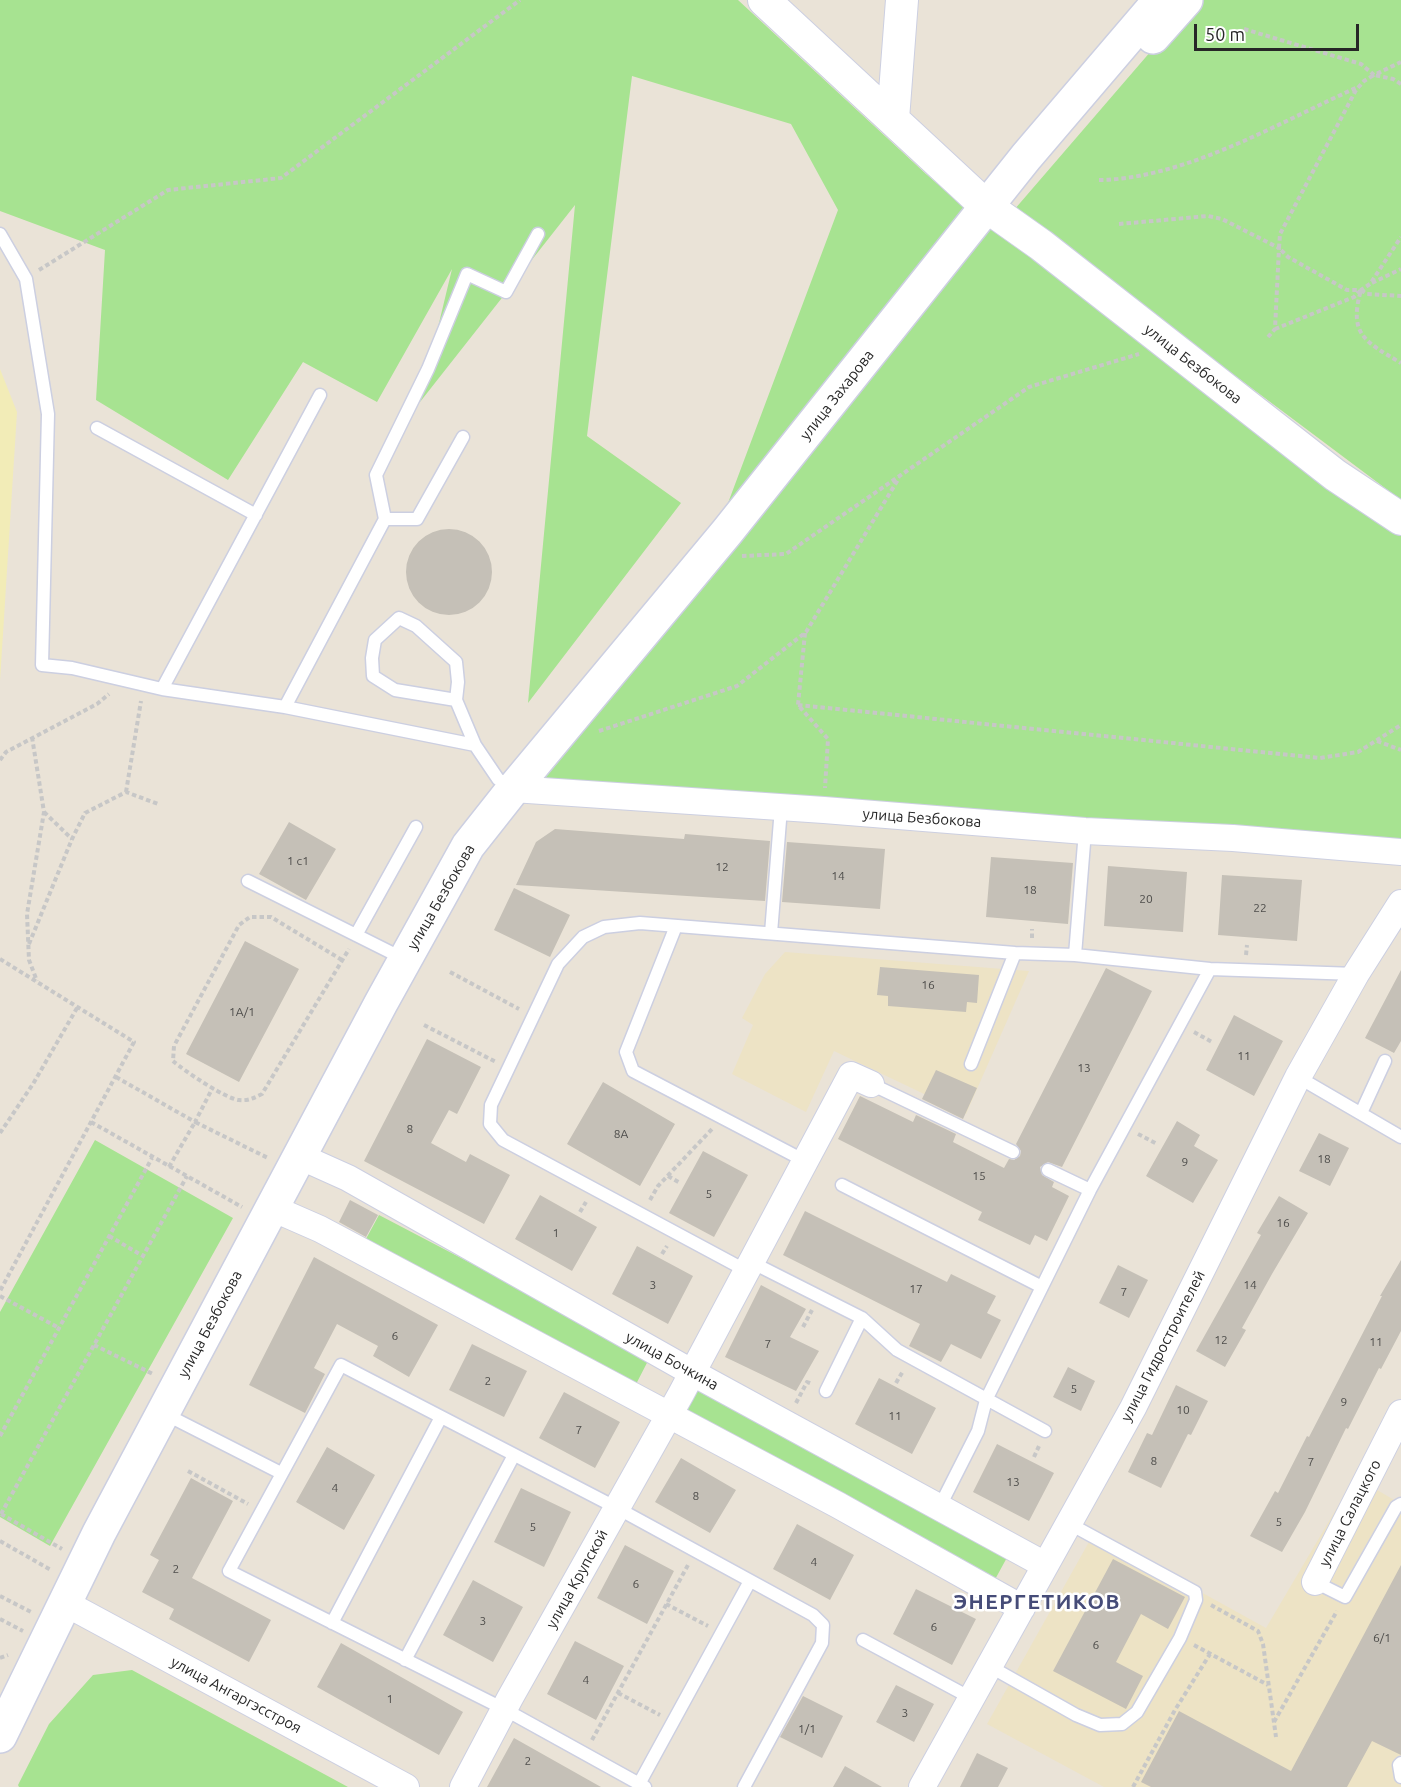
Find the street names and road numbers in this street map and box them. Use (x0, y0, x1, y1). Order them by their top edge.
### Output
street label: улица Безбокова (1141, 320, 1245, 408)
street label: улица Захарова (796, 346, 878, 444)
street label: улица Безбокова (862, 805, 982, 831)
street label: улица Безбокова (403, 841, 479, 953)
street label: улица Безбокова (174, 1267, 246, 1381)
street label: улица Гидростроителей (1117, 1267, 1209, 1425)
street label: улица Бочкина (622, 1328, 722, 1394)
street label: улица Салацкого (1315, 1457, 1385, 1569)
street label: улица Крупской (542, 1526, 612, 1632)
street label: улица Ангаргэсстроя (168, 1653, 304, 1737)

